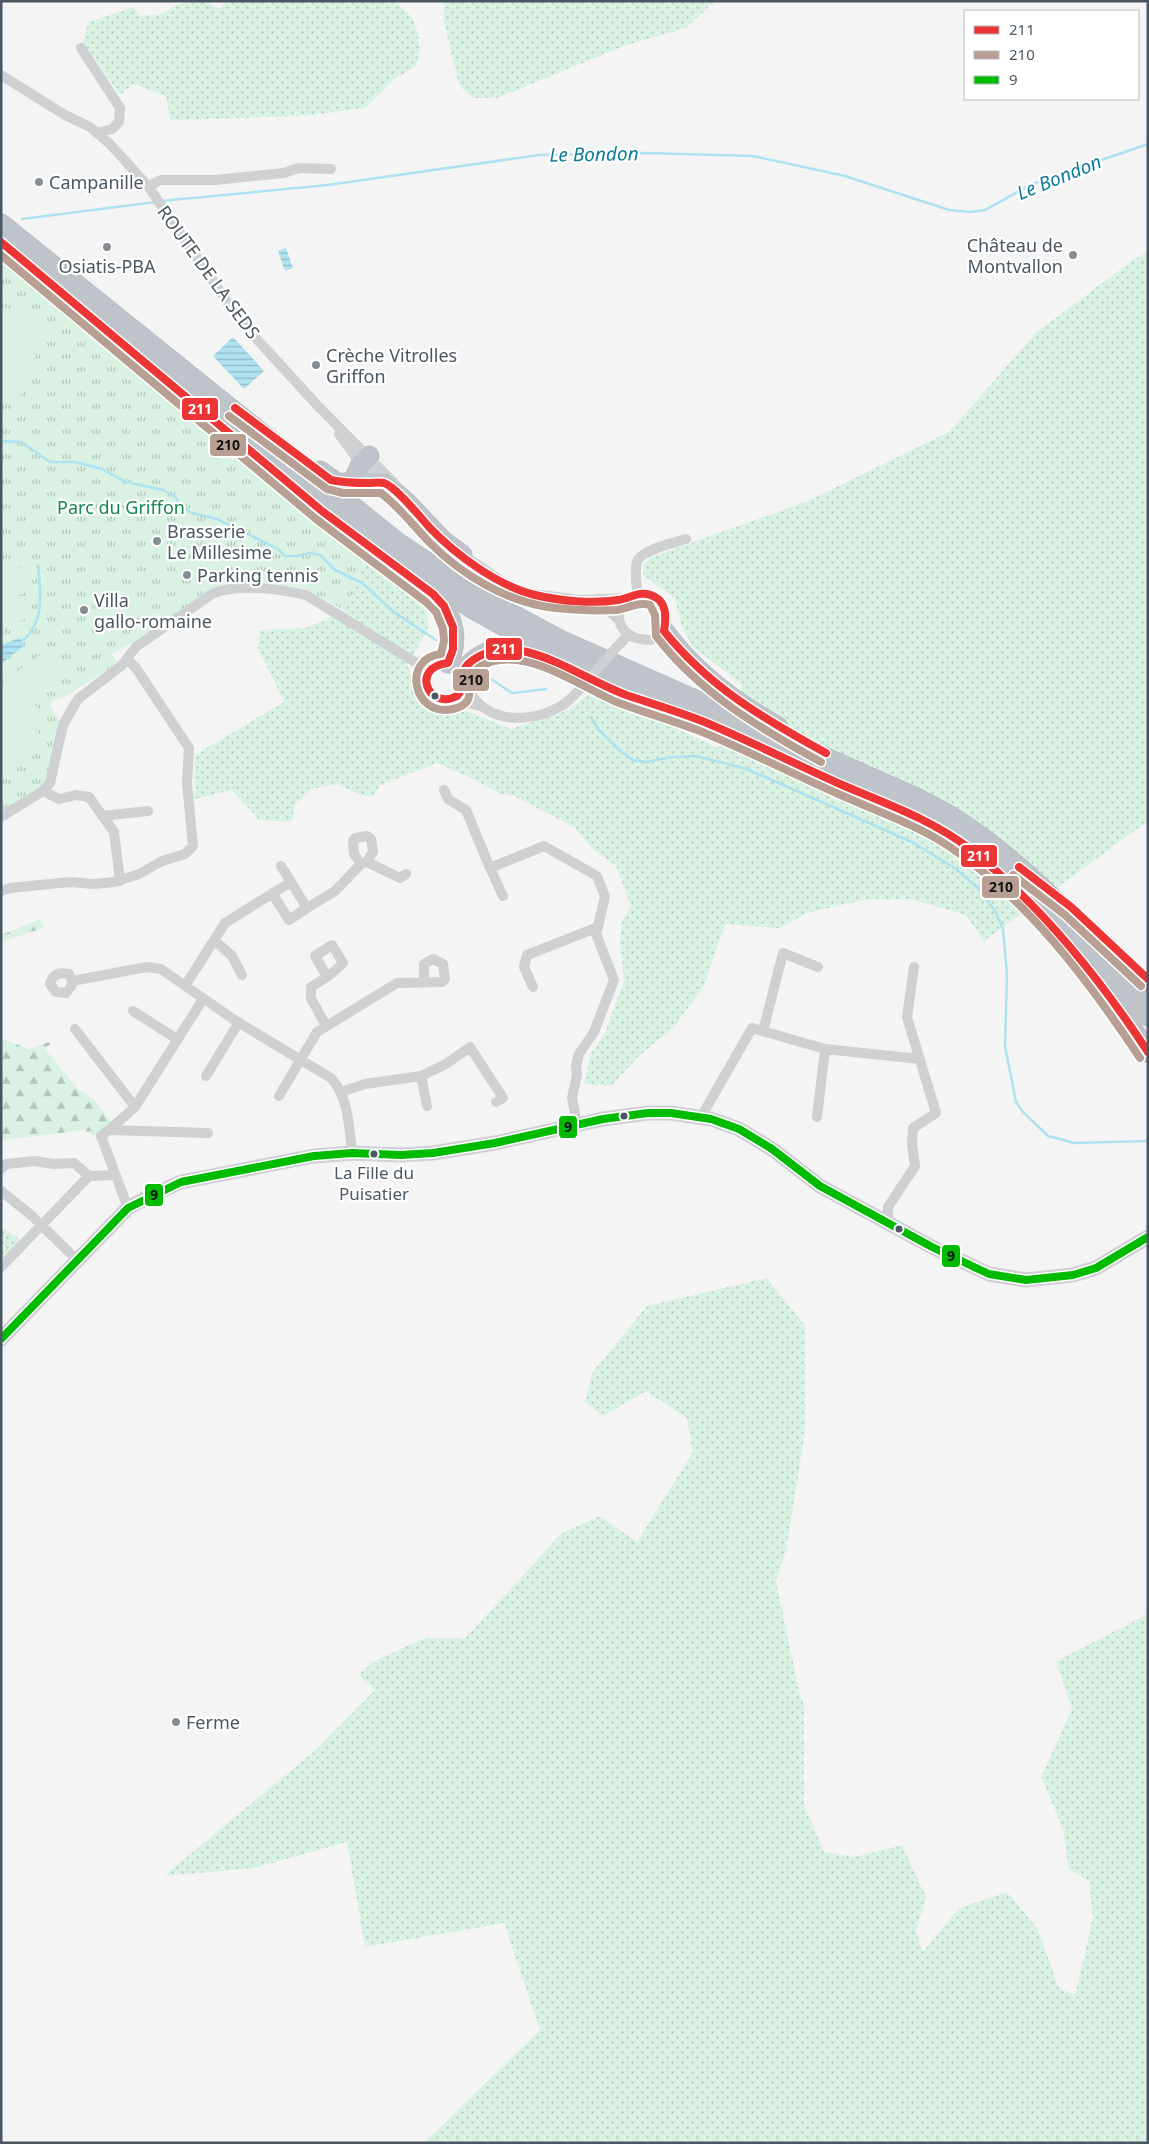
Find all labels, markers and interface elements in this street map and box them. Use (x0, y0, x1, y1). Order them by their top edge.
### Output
legend (964, 10, 1139, 100)
text: 211 (1009, 19, 1035, 39)
text: 210 (1009, 44, 1035, 64)
text: 9 (1009, 69, 1018, 89)
water label: Le Bondon (549, 140, 639, 168)
water label: Le Bondon (1013, 148, 1105, 206)
place label: Campanille (49, 170, 144, 194)
marker: Campanille (33, 176, 45, 188)
street label: ROUTE DE LA SEDS (152, 200, 266, 344)
place label: Château de Montvallon (967, 233, 1063, 278)
marker: Osiatis-PBA (101, 241, 113, 253)
marker: Château de Montvallon (1067, 249, 1079, 261)
place label: Osiatis-PBA (58, 254, 156, 278)
place label: Crèche Vitrolles Griffon (326, 343, 457, 388)
marker: Crèche Vitrolles Griffon (310, 359, 322, 371)
line badge: 211 (181, 397, 219, 421)
text: 211 (188, 399, 212, 418)
line badge: 210 (209, 433, 247, 457)
text: 210 (216, 435, 240, 454)
park label: Parc du Griffon (57, 495, 185, 519)
place label: Brasserie Le Millesime (167, 519, 272, 564)
marker: Brasserie Le Millesime (151, 535, 163, 547)
place label: Parking tennis (197, 563, 319, 587)
marker: Parking tennis (181, 569, 193, 581)
place label: Villa gallo-romaine (94, 588, 212, 633)
marker: Villa gallo-romaine (78, 604, 90, 616)
line badge: 211 (485, 637, 523, 661)
text: 211 (492, 639, 516, 658)
line badge: 210 (452, 668, 490, 692)
text: 210 (459, 670, 483, 689)
unlabelled marker (430, 691, 440, 701)
line badge: 211 (960, 844, 998, 868)
text: 211 (967, 846, 991, 865)
line badge: 210 (981, 875, 1020, 899)
text: 210 (989, 877, 1013, 896)
unlabelled marker (619, 1111, 629, 1121)
line badge: 9 (558, 1115, 578, 1139)
text: 9 (564, 1117, 572, 1136)
marker: La Fille du Puisatier (369, 1149, 379, 1159)
place label: La Fille du Puisatier (334, 1161, 414, 1205)
line badge: 9 (144, 1183, 164, 1207)
text: 9 (150, 1185, 158, 1204)
unlabelled marker (894, 1224, 904, 1234)
line badge: 9 (941, 1244, 961, 1268)
text: 9 (947, 1246, 955, 1265)
place label: Ferme (186, 1710, 240, 1734)
marker: Ferme (170, 1716, 182, 1728)

